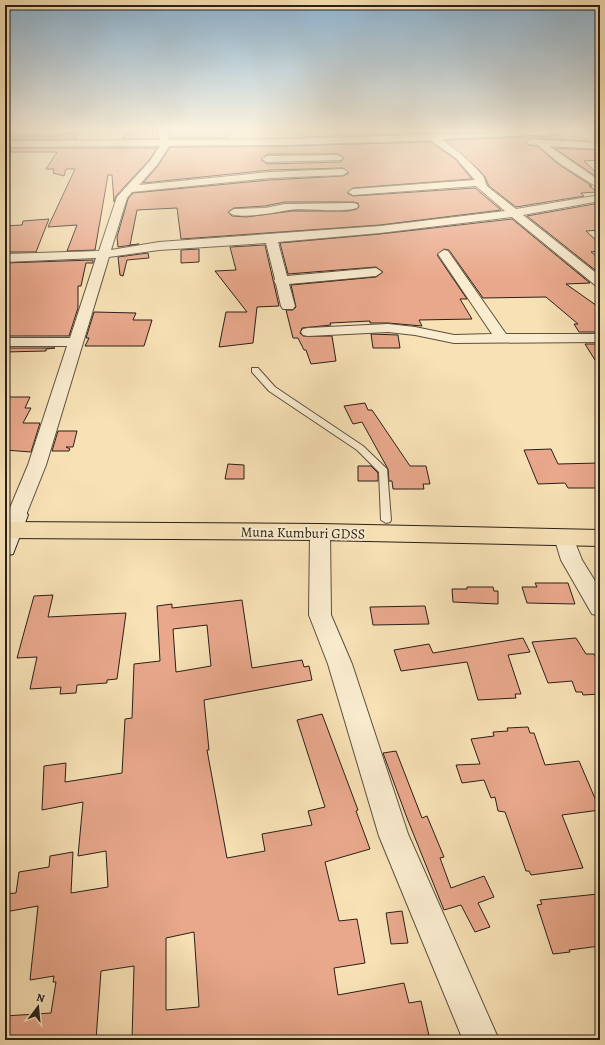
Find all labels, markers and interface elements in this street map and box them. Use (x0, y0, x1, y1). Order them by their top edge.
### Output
street label: Muna Kumburi GDSS (241, 522, 365, 544)
north arrow (18, 987, 58, 1027)
text: N (35, 990, 47, 1006)

